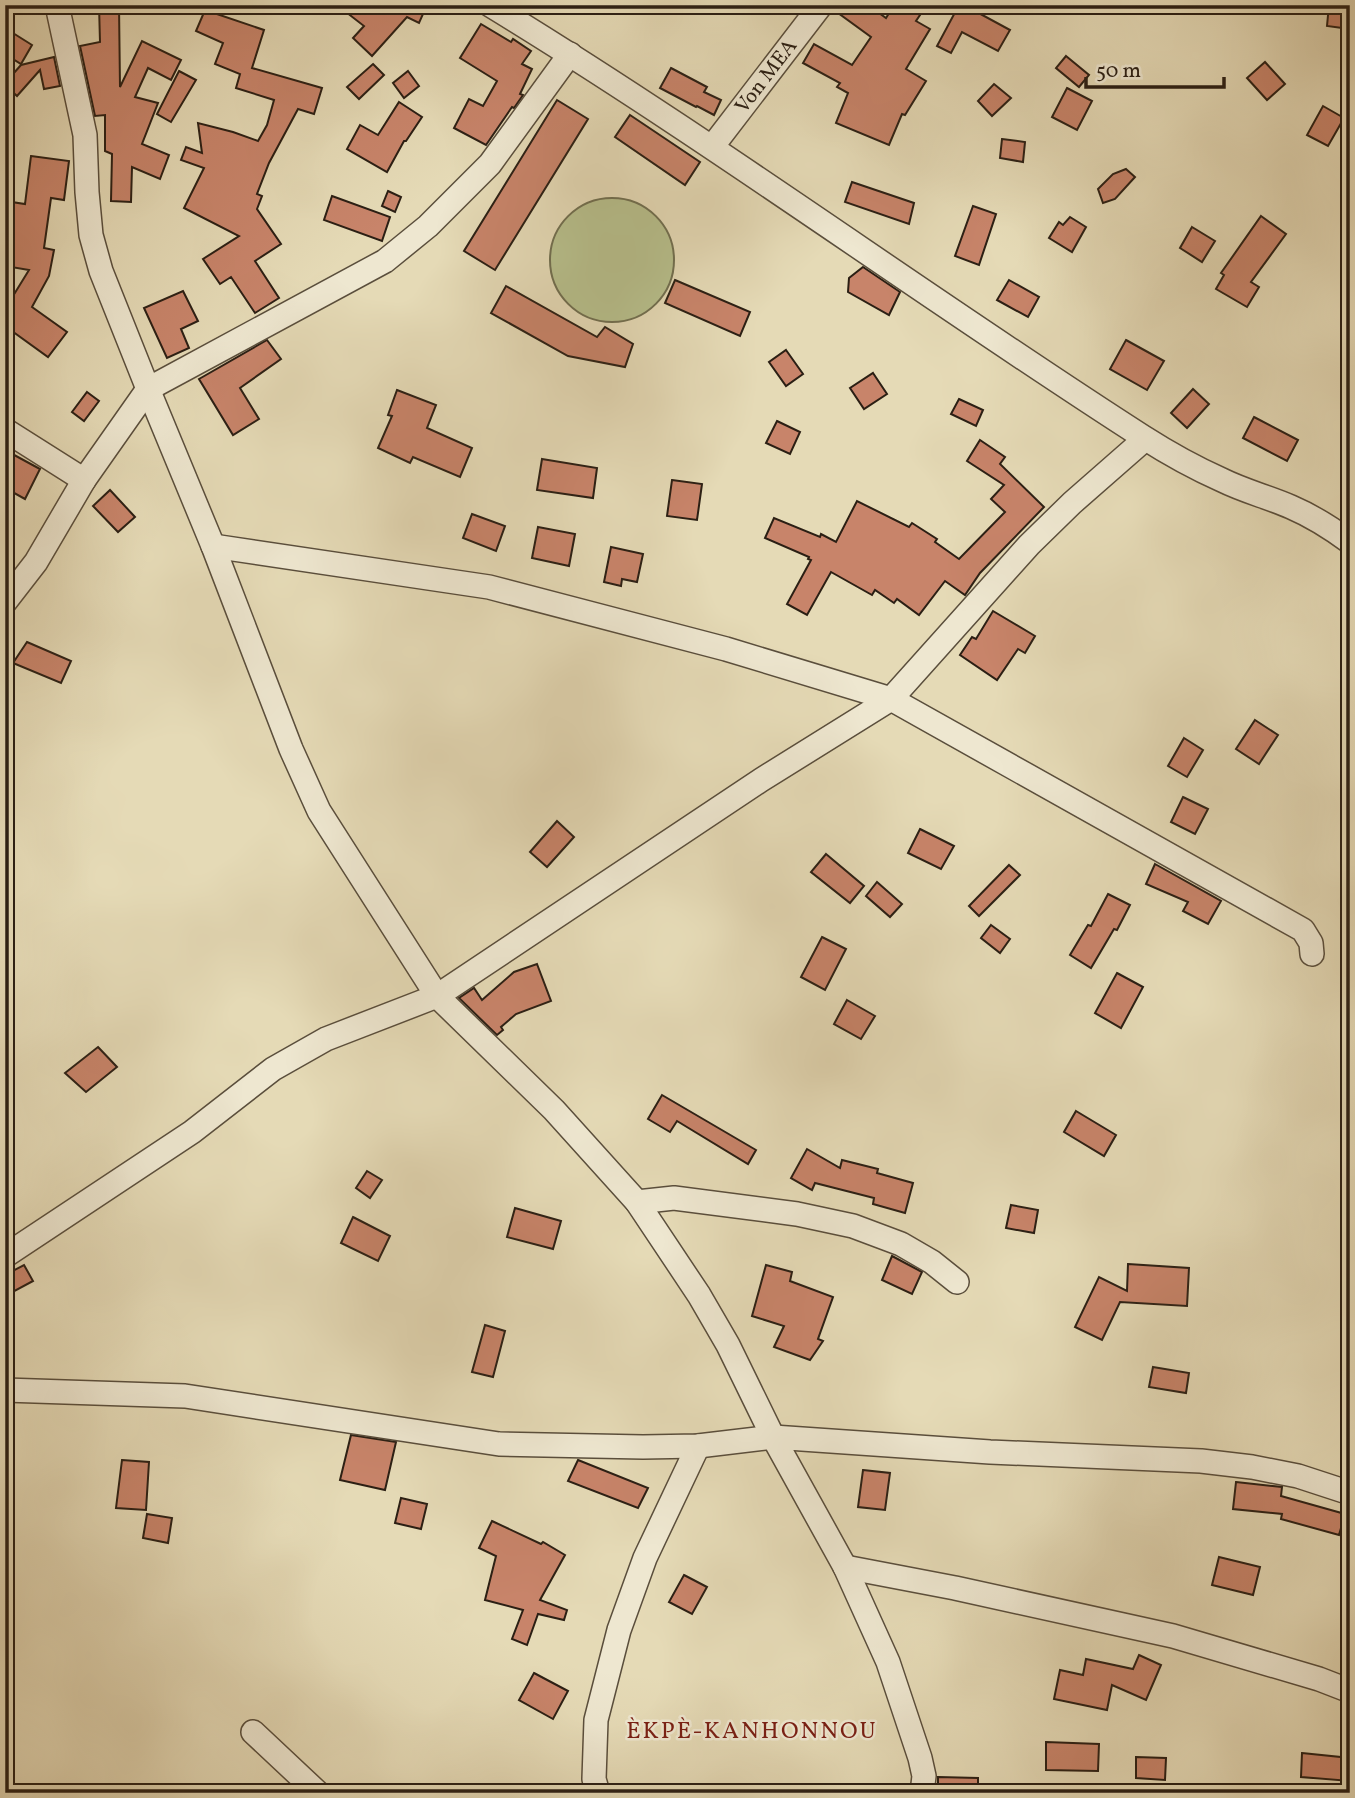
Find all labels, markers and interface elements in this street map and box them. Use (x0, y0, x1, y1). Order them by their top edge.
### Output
street label: Von MEA (728, 33, 804, 120)
scale bar (1086, 46, 1224, 90)
text: 50 m (1096, 57, 1141, 86)
district label: ÈKPÈ-KANHONNOU (626, 1715, 878, 1749)

